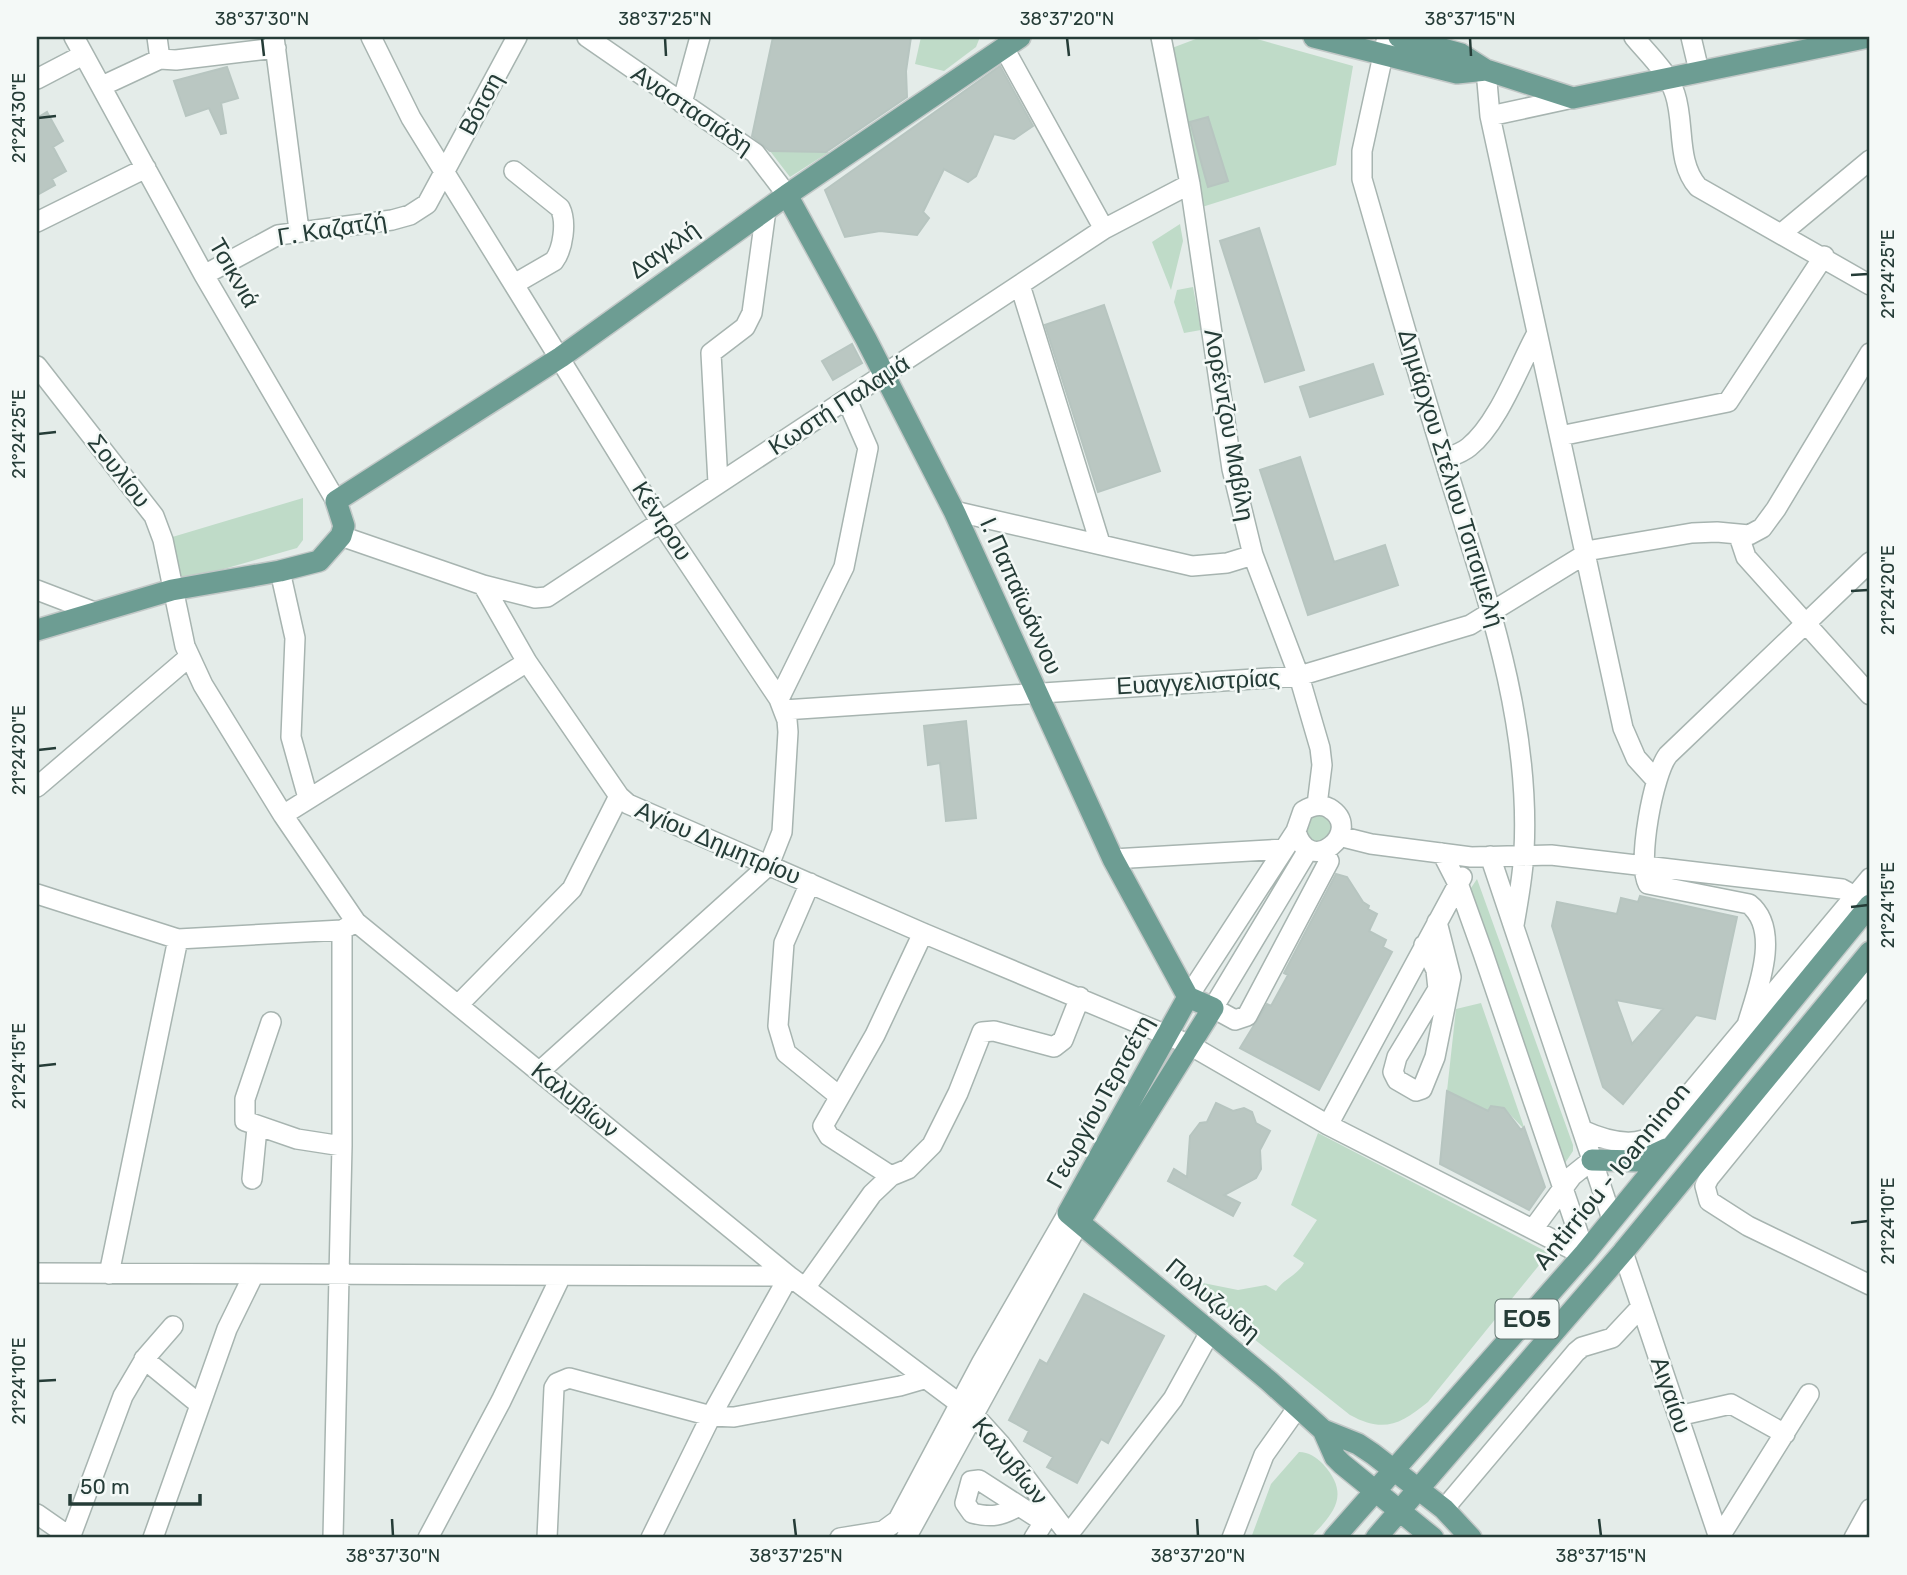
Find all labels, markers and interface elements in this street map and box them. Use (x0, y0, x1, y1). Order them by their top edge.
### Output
text: 38°37'30"N (215, 8, 309, 30)
text: 38°37'25"N (618, 8, 712, 30)
text: 38°37'20"N (1020, 8, 1114, 30)
text: 38°37'15"N (1425, 8, 1515, 30)
street label: Αναστασιάδη (626, 59, 758, 161)
street label: Βότση (453, 68, 509, 140)
text: 21°24'30"E (8, 73, 30, 163)
street label: Γ. Καζατζή (275, 207, 389, 251)
street label: Δαγκλή (624, 215, 704, 285)
text: 21°24'25"E (1877, 229, 1899, 319)
street label: Τσικνιά (203, 233, 265, 313)
street label: Δημάρχου Στέλιου Τσιτσιμελή (1392, 326, 1510, 630)
street label: Λορέντζου Μαβίλη (1198, 327, 1260, 523)
street label: Κωστή Παλαμά (763, 349, 915, 461)
text: 21°24'25"E (8, 389, 30, 479)
street label: Σουλίου (82, 429, 156, 513)
street label: Κέντρου (626, 476, 698, 566)
street label: Ι. Παπαϊωάννου (974, 513, 1068, 679)
text: 21°24'20"E (1877, 545, 1899, 635)
street label: Ευαγγελιστρίας (1115, 664, 1281, 700)
text: 21°24'20"E (8, 705, 30, 795)
street label: Αγίου Δημητρίου (631, 796, 805, 890)
text: 21°24'15"E (1877, 862, 1899, 948)
street label: ΓεωργίουΤερτσέτη (1041, 1011, 1159, 1193)
text: 21°24'15"E (8, 1023, 30, 1109)
street label: Καλυβίων (526, 1056, 624, 1144)
street label: Antirriou - Ioanninon (1528, 1077, 1696, 1275)
text: 21°24'10"E (1877, 1177, 1899, 1265)
street label: Πολυζωίδη (1160, 1252, 1266, 1348)
road number: ΕΟ5 (1496, 1300, 1558, 1338)
text: 21°24'10"E (8, 1337, 30, 1425)
street label: Αιγαίου (1645, 1353, 1697, 1437)
street label: Καλυβίων (966, 1412, 1054, 1510)
scale bar (70, 1463, 200, 1507)
text: 50 m (80, 1474, 130, 1499)
text: 38°37'30"N (346, 1545, 440, 1567)
text: 38°37'25"N (749, 1545, 843, 1567)
text: 38°37'20"N (1151, 1545, 1245, 1567)
text: 38°37'15"N (1556, 1545, 1646, 1567)

